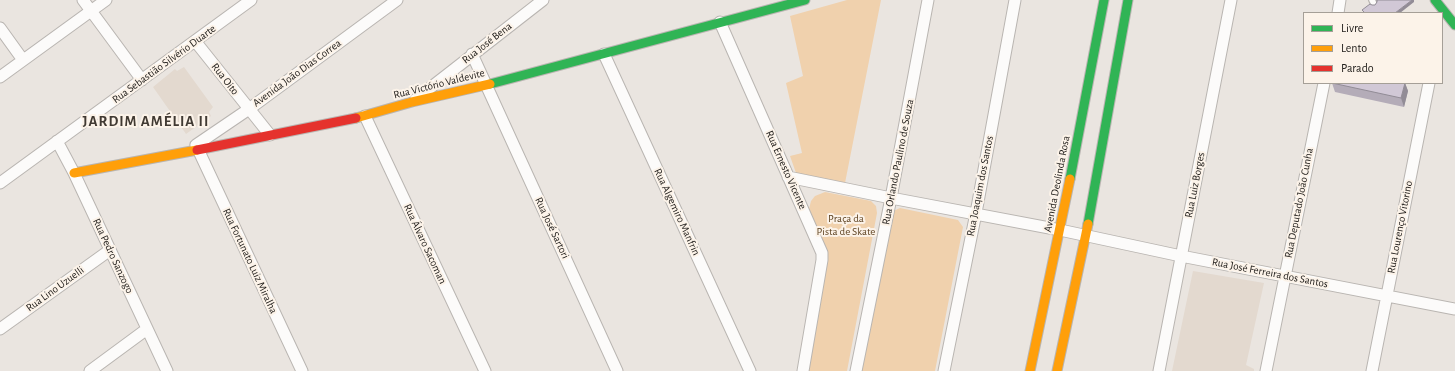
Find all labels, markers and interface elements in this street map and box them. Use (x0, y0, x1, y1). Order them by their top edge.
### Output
legend (1303, 12, 1443, 84)
street label: Rua José Bena (459, 19, 515, 67)
street label: Rua Sebastião Silvério Duarte (110, 22, 218, 106)
text: Livre (1341, 22, 1363, 34)
street label: Avenida João Dias Correa (250, 36, 344, 110)
text: Lento (1341, 42, 1367, 54)
street label: Rua Oito (208, 60, 242, 98)
text: Parado (1341, 62, 1374, 74)
street label: Rua Victório Valdevite (392, 66, 486, 102)
street label: Rua Orlando Paulino de Souza (879, 98, 917, 226)
district label: JARDIM AMÉLIA II (83, 112, 209, 130)
street label: Rua Ernesto Vicente (763, 129, 809, 211)
street label: Rua Joaquim dos Santos (964, 135, 996, 237)
street label: Avenida Deolinda Rosa (1041, 135, 1073, 233)
street label: Rua Deputado João Cunha (1282, 147, 1316, 259)
street label: Rua Luiz Borges (1182, 151, 1208, 219)
street label: Rua Algemiro Manfrin (651, 166, 703, 258)
street label: Rua Lourenço Vitorino (1385, 179, 1415, 275)
street label: Rua José Sartori (532, 195, 572, 261)
street label: Rua Álvaro Sacoman (401, 202, 449, 286)
street label: Rua Fortunato Luiz Miralha (220, 206, 280, 316)
park label: Praça da Pista de Skate (817, 212, 875, 238)
street label: Rua Pedro Sanzogo (90, 216, 136, 296)
street label: Rua José Ferreira dos Santos (1211, 255, 1329, 291)
street label: Rua Lino Uzuelli (23, 263, 87, 315)

